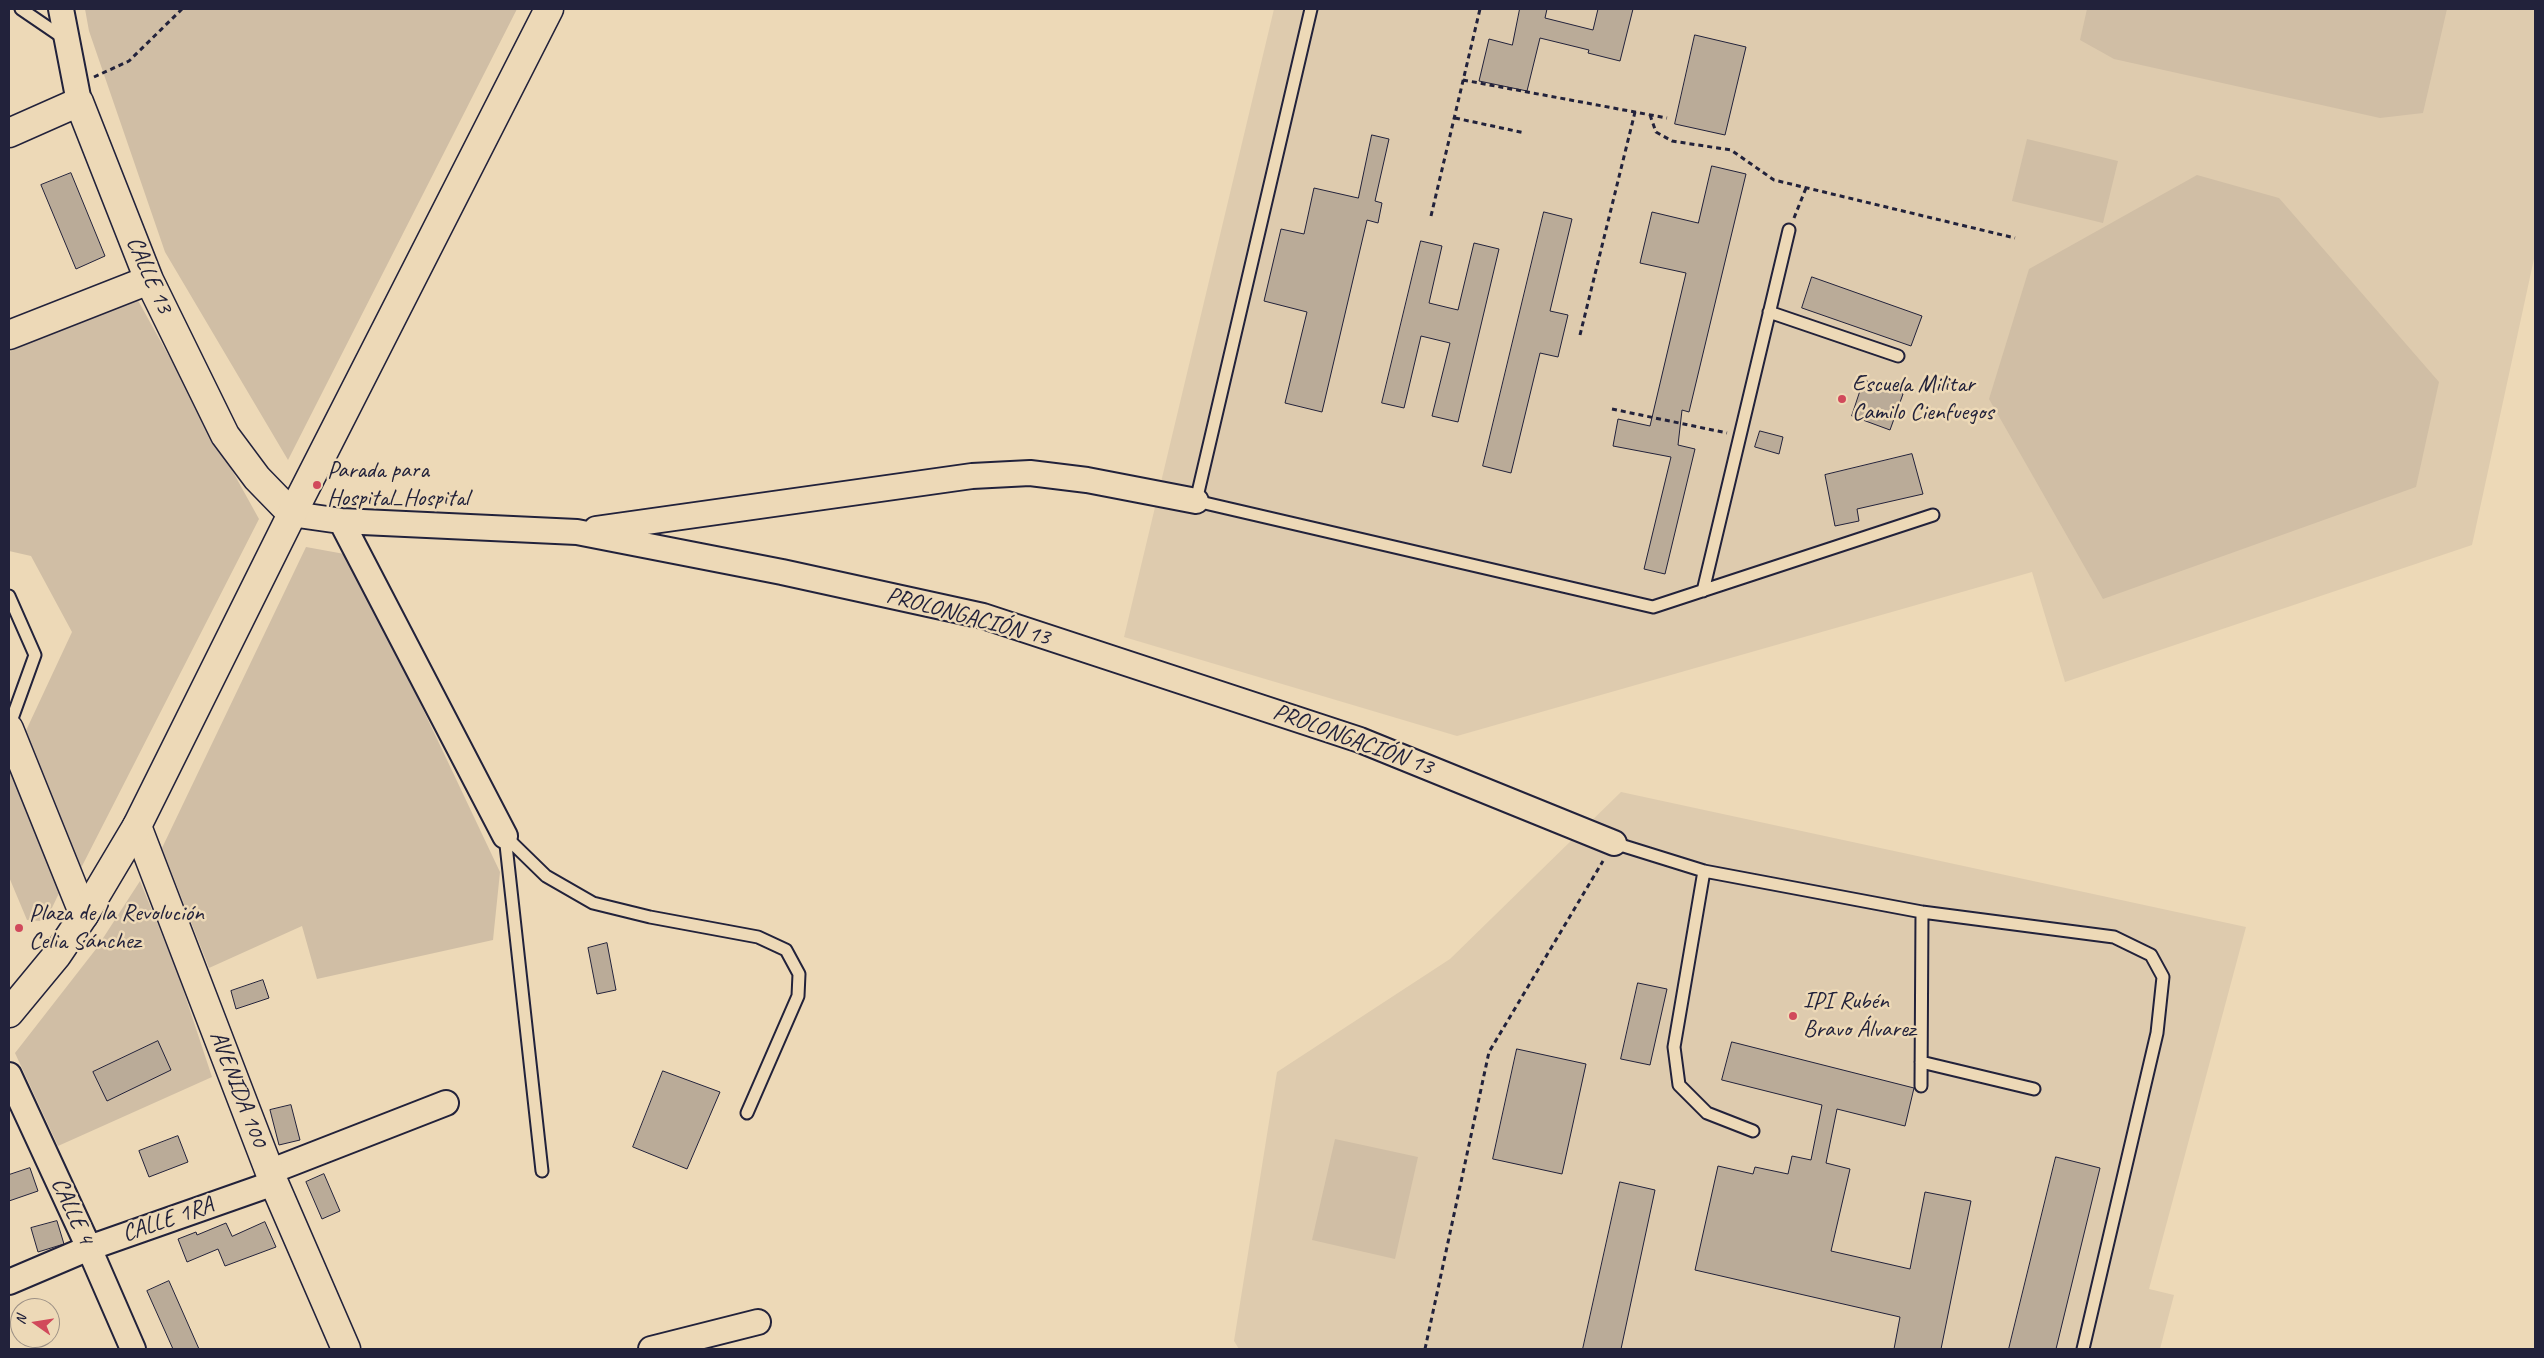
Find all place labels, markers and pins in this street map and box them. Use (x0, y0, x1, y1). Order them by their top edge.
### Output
place label: Escuela Militar Camilo Cienfuegos (1852, 371, 1993, 427)
marker: Escuela Militar Camilo Cienfuegos (1836, 393, 1848, 405)
place label: Parada para Hospital_Hospital (327, 457, 469, 513)
marker: Parada para Hospital_Hospital (311, 479, 323, 491)
place label: Plaza de la Revolución Celia Sánchez (29, 900, 204, 956)
marker: Plaza de la Revolución Celia Sánchez (13, 922, 25, 934)
place label: IPI Rubén Bravo Álvarez (1803, 988, 1915, 1044)
marker: IPI Rubén Bravo Álvarez (1787, 1010, 1799, 1022)

